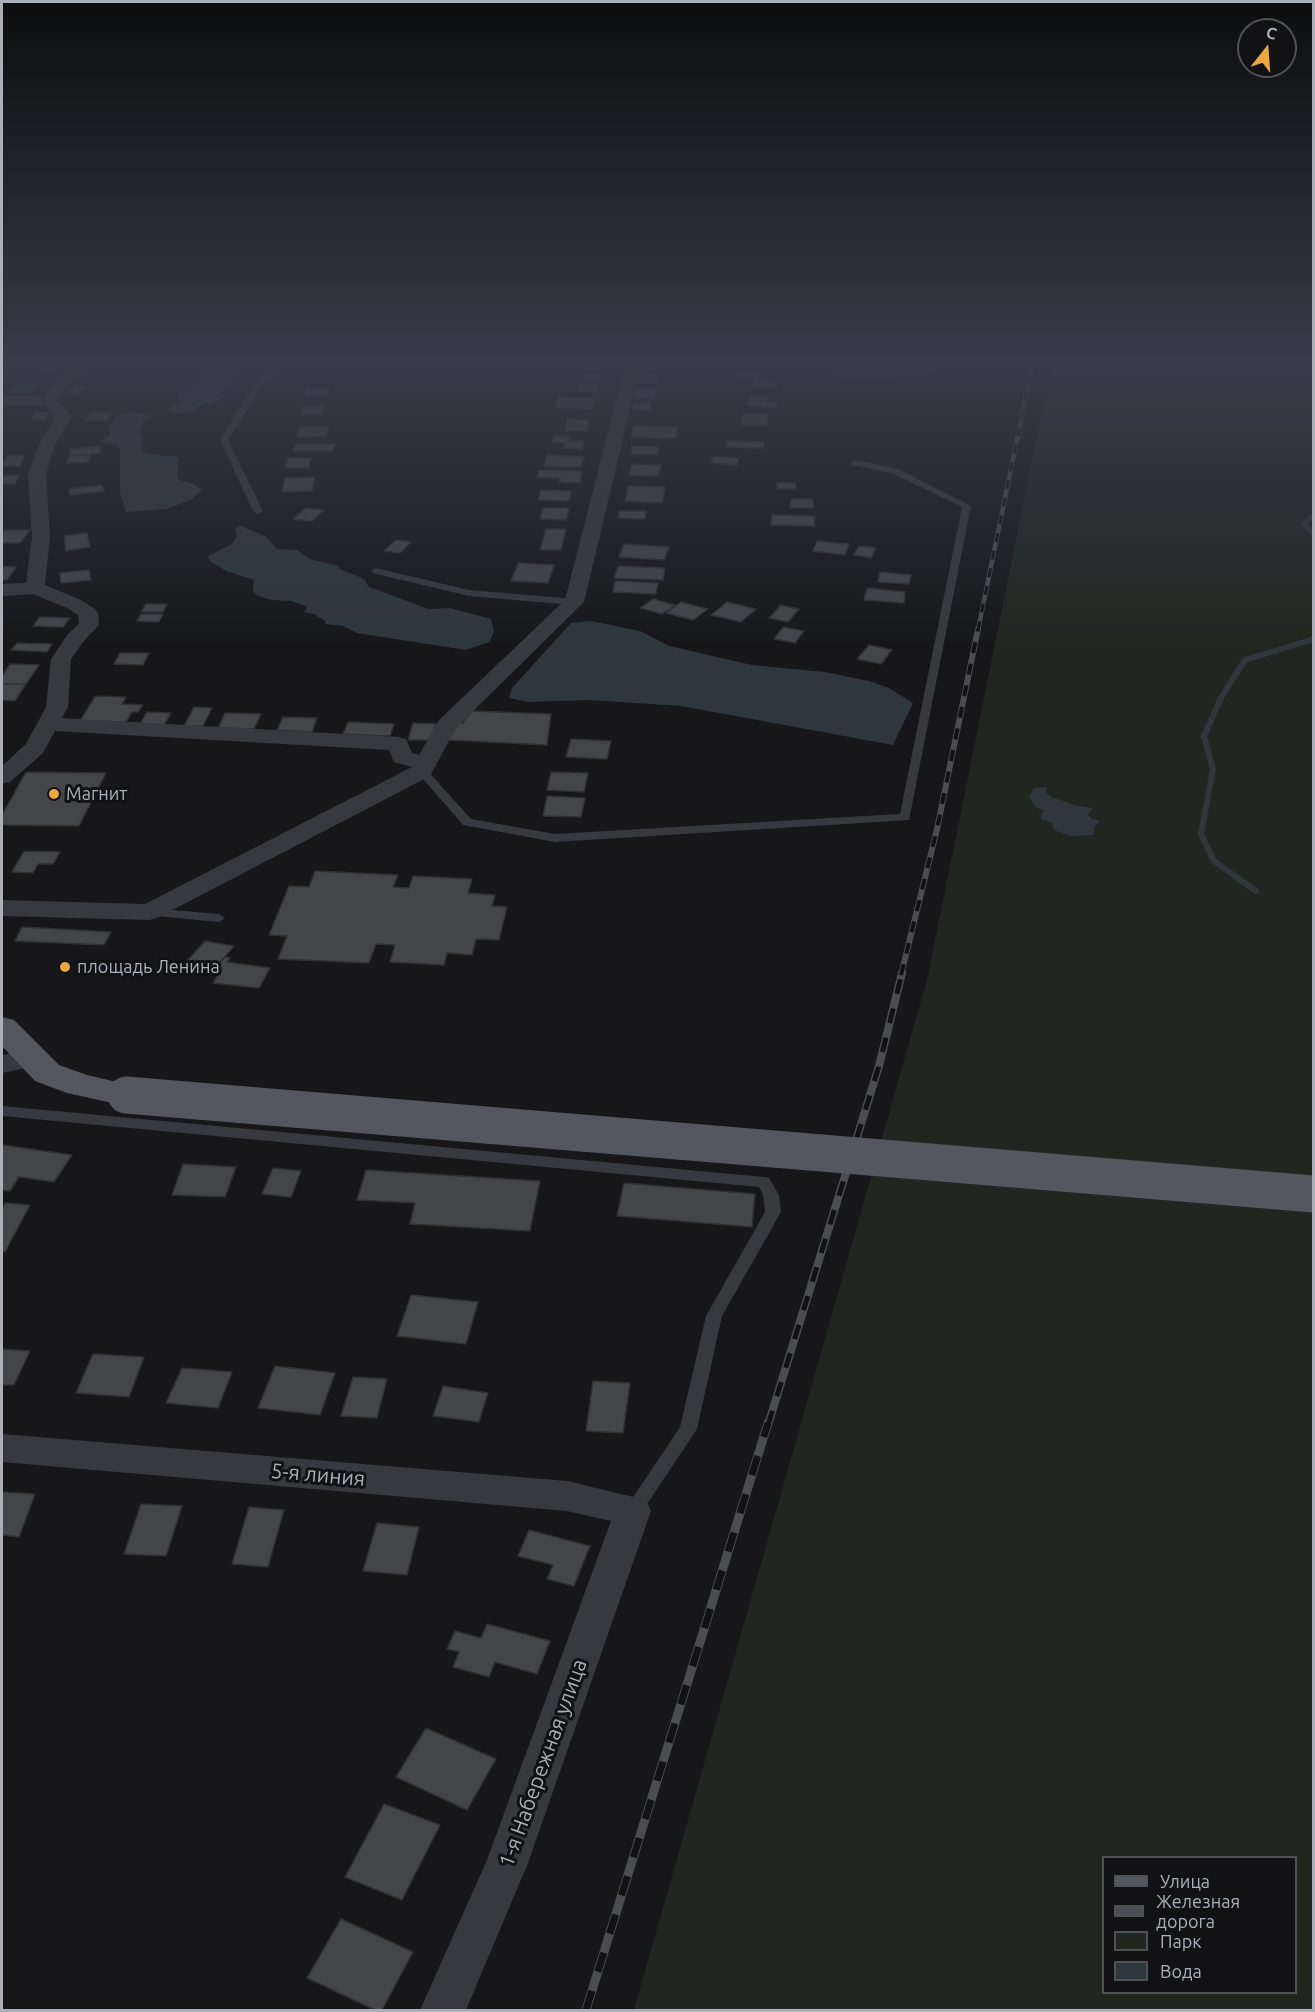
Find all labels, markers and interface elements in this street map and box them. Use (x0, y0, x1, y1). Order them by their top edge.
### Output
north arrow (1237, 18, 1297, 78)
text: С (1264, 23, 1279, 43)
place label: Магнит (66, 783, 127, 805)
marker: Магнит (47, 787, 61, 801)
place label: площадь Ленина (77, 956, 220, 978)
marker: площадь Ленина (58, 960, 72, 974)
street label: 5-я линия (270, 1458, 366, 1492)
street label: 1-я Набережная улица (494, 1656, 592, 1870)
legend (1102, 1856, 1297, 1994)
text: Улица (1160, 1871, 1210, 1891)
text: Железная дорога (1156, 1891, 1240, 1931)
text: Парк (1160, 1931, 1201, 1951)
text: Вода (1160, 1961, 1202, 1981)

